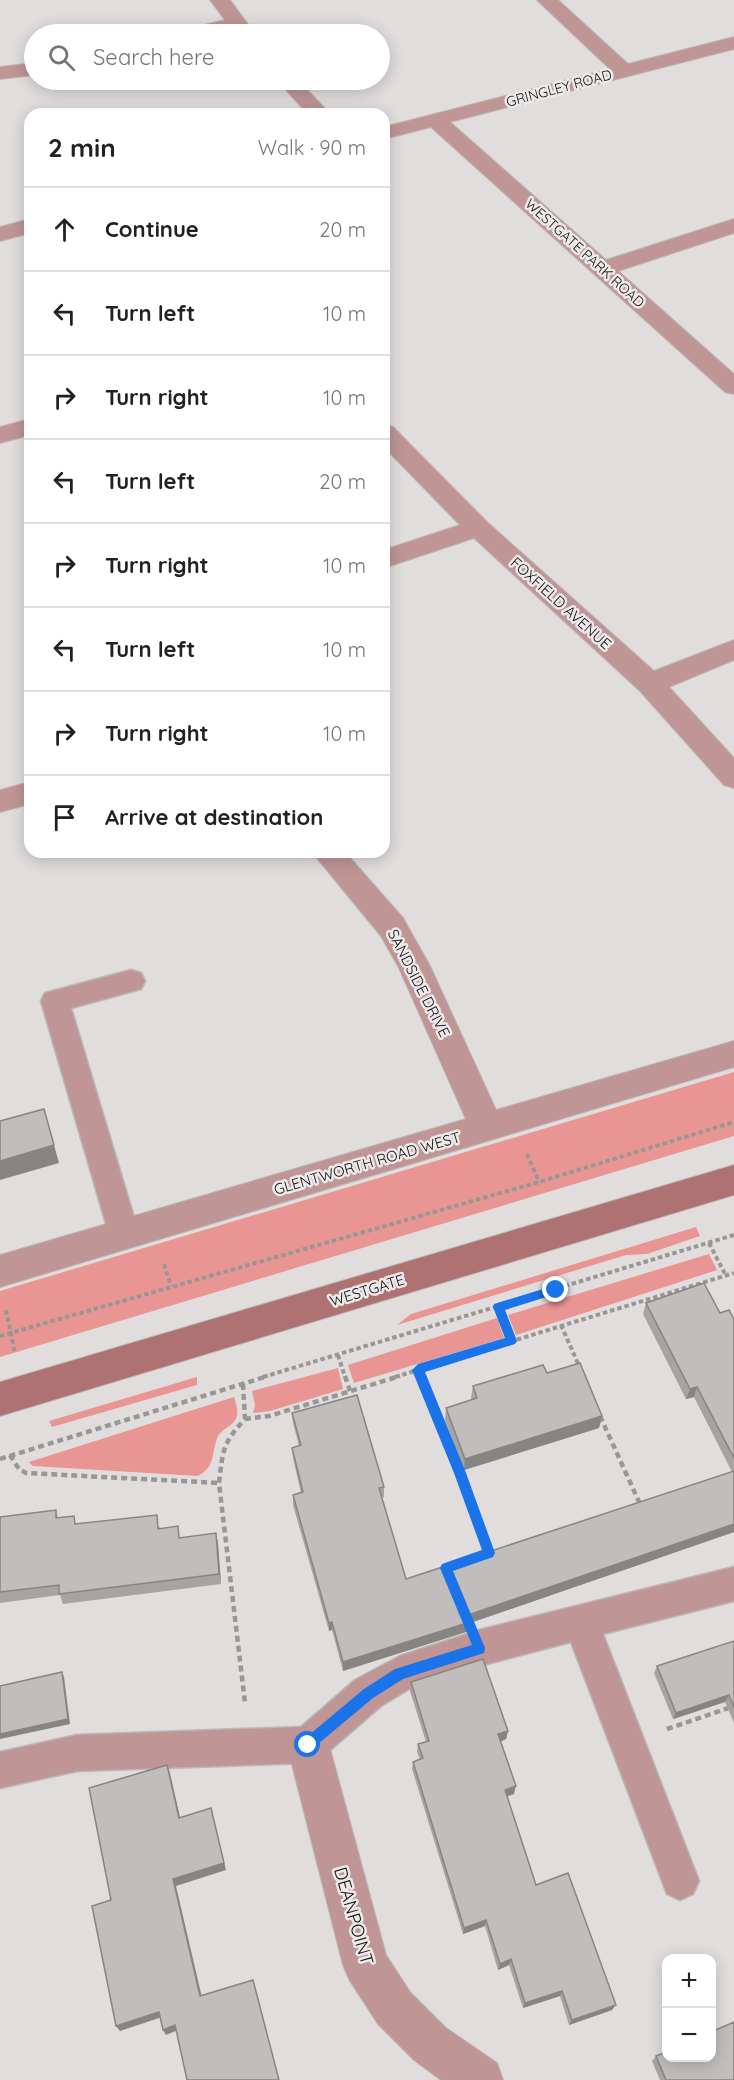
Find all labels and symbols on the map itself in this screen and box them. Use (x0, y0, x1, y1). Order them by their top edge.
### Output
street label: GRINGLEY ROAD (504, 65, 614, 111)
street label: WESTGATE PARK ROAD (522, 195, 648, 311)
street label: FOXFIELD AVENUE (507, 553, 615, 653)
street label: SANDSIDE DRIVE (384, 926, 454, 1040)
street label: GLENTWORTH ROAD WEST (272, 1127, 462, 1199)
street label: WESTGATE (327, 1270, 407, 1310)
route end (542, 1276, 568, 1302)
route start (294, 1731, 320, 1757)
street label: DEANPOINT (329, 1864, 379, 1968)

